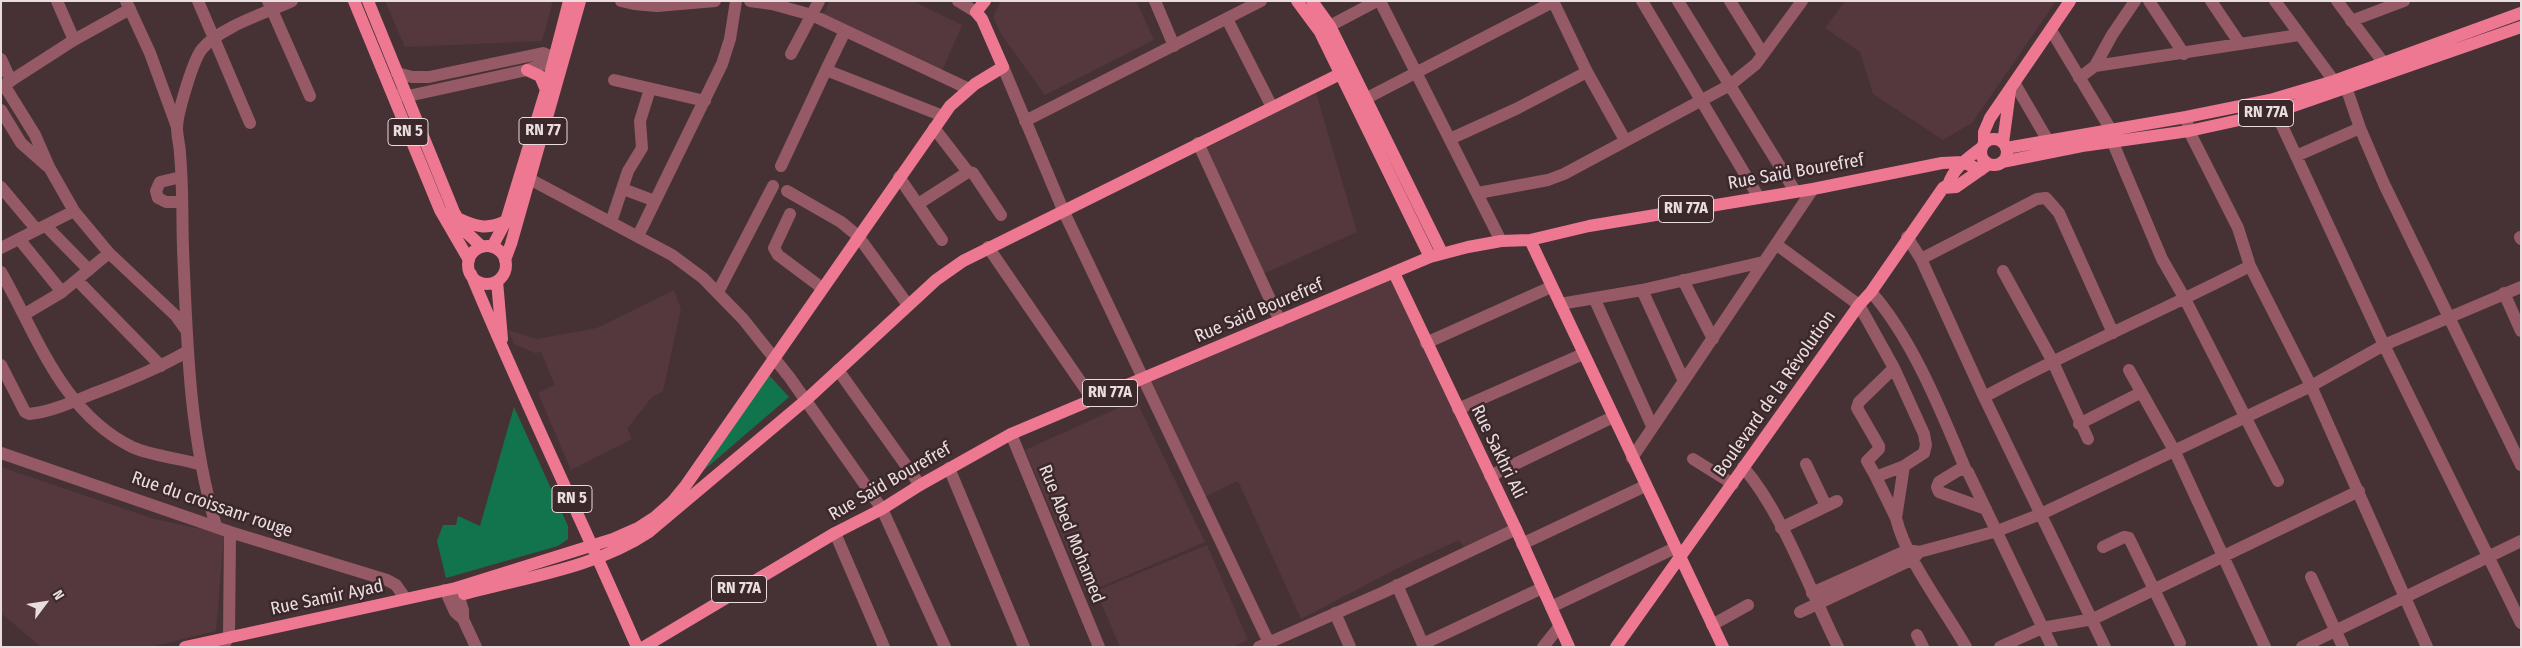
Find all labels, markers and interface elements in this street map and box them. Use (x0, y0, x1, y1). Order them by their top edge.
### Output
road number: RN 77A (2238, 100, 2294, 126)
road number: RN 5 (388, 118, 428, 146)
road number: RN 77 (519, 118, 567, 144)
street label: Rue Saïd Bourefref (1726, 149, 1866, 195)
road number: RN 77A (1658, 195, 1714, 222)
street label: Rue Saïd Bourefref (1191, 274, 1327, 348)
street label: Boulevard de la Révolution (1709, 307, 1841, 481)
road number: RN 77A (1082, 379, 1138, 406)
street label: Rue Sakhri Ali (1466, 402, 1530, 502)
street label: Rue Saïd Bourefref (825, 438, 955, 526)
street label: Rue Abed Mohamed (1033, 462, 1109, 606)
street label: Rue du croissanr rouge (129, 467, 295, 543)
road number: RN 5 (552, 486, 592, 512)
street label: Rue Samir Ayad (269, 576, 385, 620)
road number: RN 77A (712, 576, 766, 602)
north arrow (20, 578, 70, 628)
text: N (49, 587, 68, 603)

